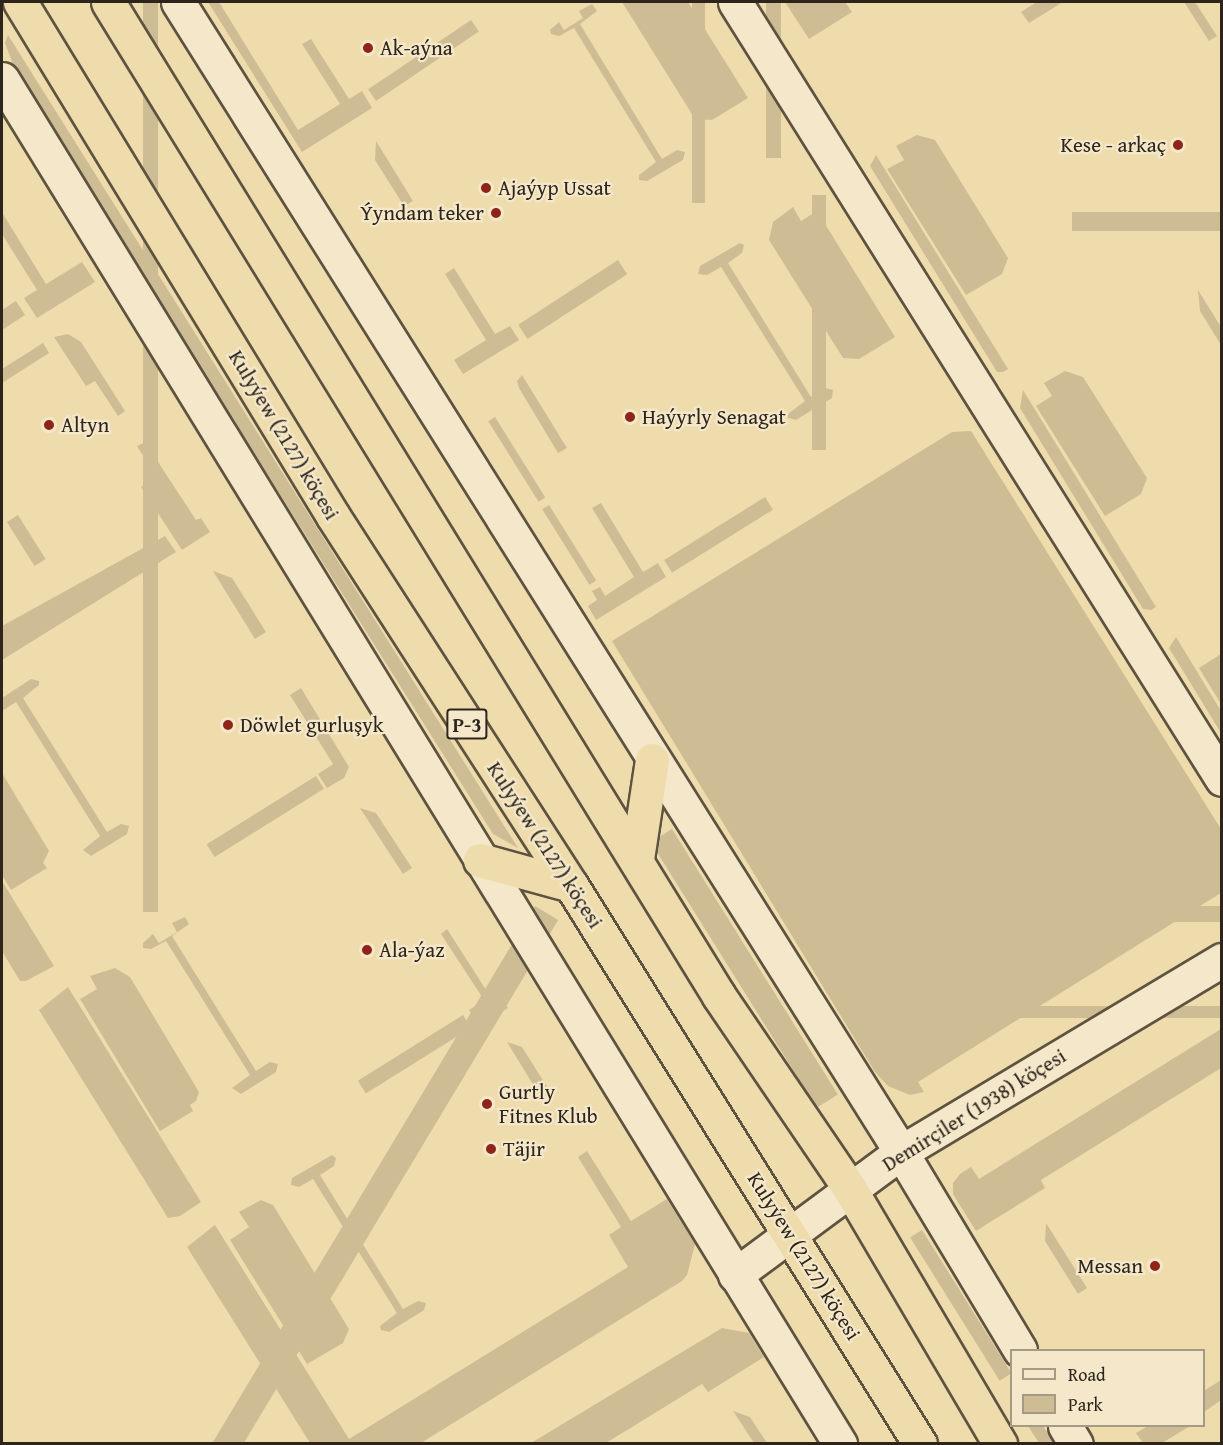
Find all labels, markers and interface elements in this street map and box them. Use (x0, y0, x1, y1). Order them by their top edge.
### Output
place label: Ak-aýna (380, 35, 453, 61)
marker: Ak-aýna (361, 41, 375, 55)
place label: Kese - arkaç (1061, 132, 1166, 158)
marker: Kese - arkaç (1171, 138, 1185, 152)
place label: Ajaýyp Ussat (498, 175, 611, 201)
marker: Ajaýyp Ussat (479, 181, 493, 195)
place label: Ýyndam teker (360, 200, 484, 226)
marker: Ýyndam teker (489, 206, 503, 220)
street label: Kulyýew (2127) köçesi (223, 346, 345, 524)
place label: Haýyrly Senagat (642, 404, 786, 430)
marker: Haýyrly Senagat (623, 410, 637, 424)
place label: Altyn (61, 412, 109, 438)
marker: Altyn (42, 418, 56, 432)
road number: P-3 (446, 707, 488, 741)
place label: Döwlet gurluşyk (240, 712, 383, 738)
marker: Döwlet gurluşyk (221, 718, 235, 732)
street label: Kulyýew (2127) köçesi (482, 757, 608, 933)
place label: Ala-ýaz (379, 937, 444, 963)
marker: Ala-ýaz (360, 943, 374, 957)
street label: Demirçiler (1938) köçesi (877, 1043, 1071, 1177)
place label: Gurtly Fitnes Klub (499, 1079, 598, 1129)
marker: Gurtly Fitnes Klub (480, 1097, 494, 1111)
place label: Täjir (503, 1136, 545, 1162)
marker: Täjir (484, 1142, 498, 1156)
street label: Kulyýew (2127) köçesi (742, 1167, 866, 1345)
place label: Messan (1078, 1253, 1143, 1279)
marker: Messan (1148, 1259, 1162, 1273)
legend (1010, 1349, 1205, 1427)
text: Road (1068, 1361, 1106, 1388)
text: Park (1068, 1391, 1103, 1418)

